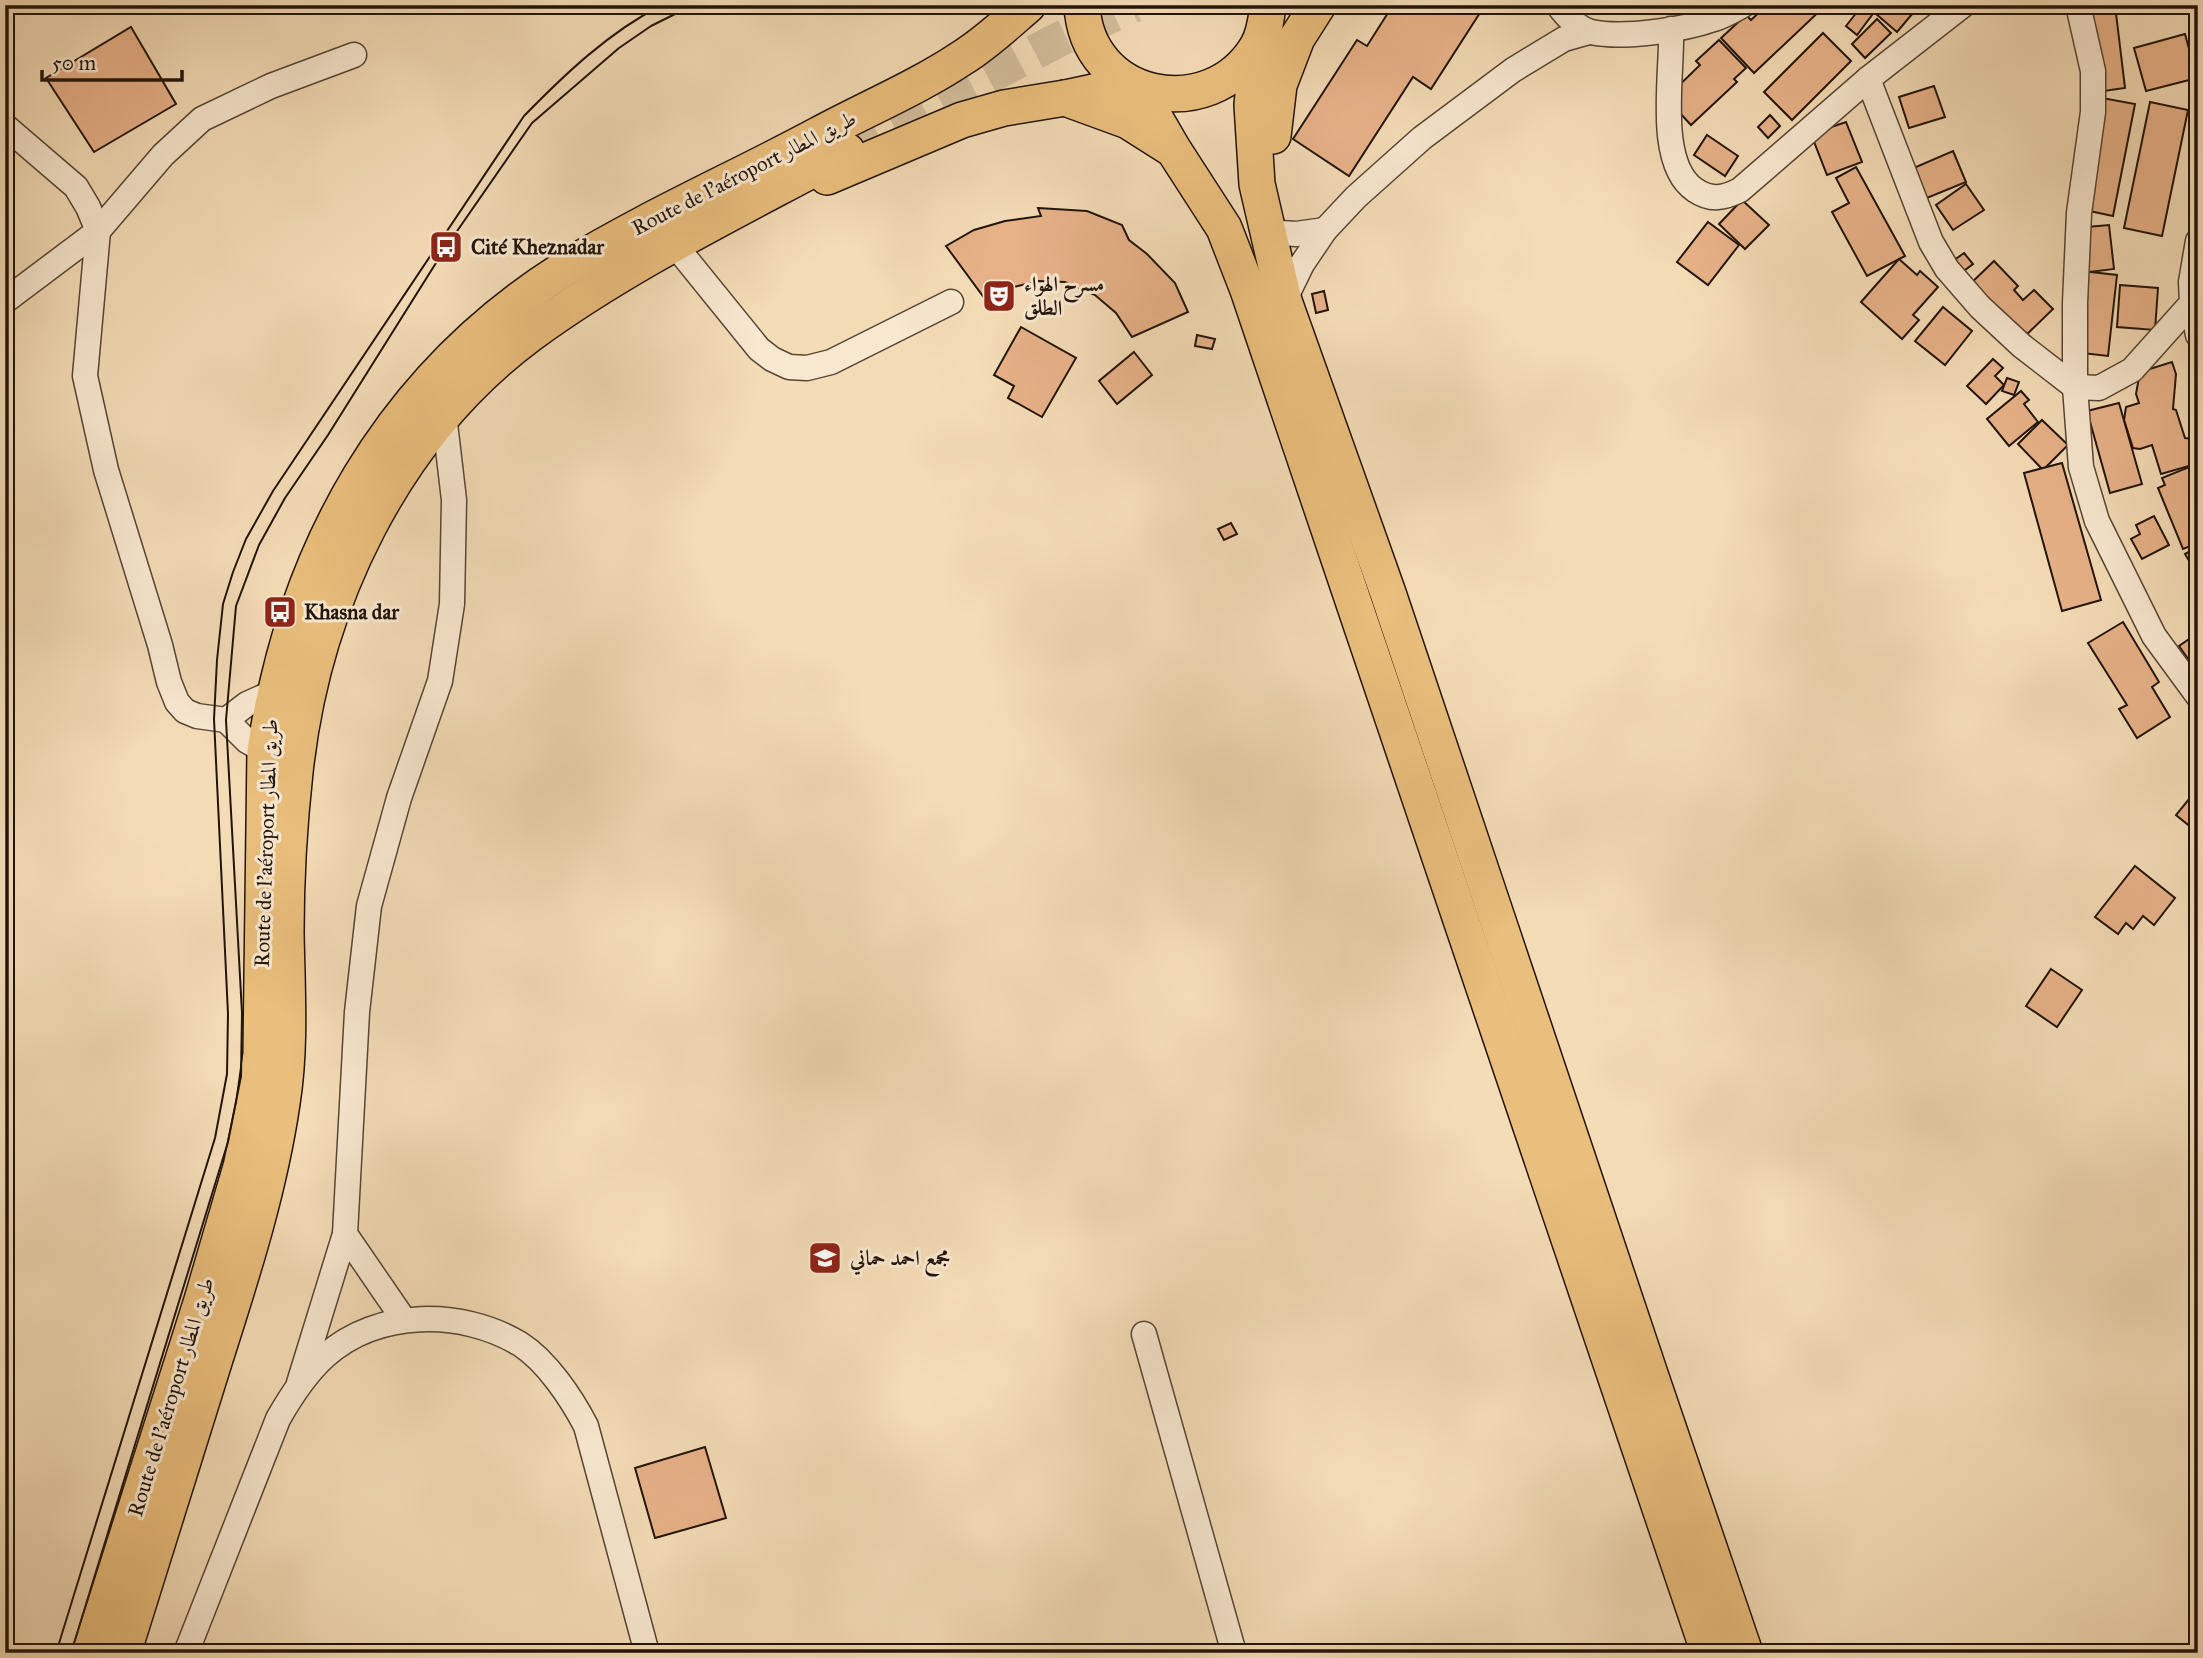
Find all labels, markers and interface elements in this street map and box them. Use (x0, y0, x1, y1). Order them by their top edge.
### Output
scale bar (42, 38, 182, 82)
text: 50 m (52, 50, 97, 76)
street label: Route de l'aéroport طريق المطار (627, 105, 861, 241)
bus stop icon: Cité Kheznadar (427, 228, 465, 266)
place label: Cité Kheznadar (471, 234, 605, 260)
place label: مسرح الهواء الطلق (1024, 271, 1104, 321)
theatre icon: مسرح الهواء الطلق (980, 277, 1018, 315)
bus stop icon: Khasna dar (261, 593, 299, 631)
place label: Khasna dar (304, 599, 400, 625)
street label: Route de l'aéroport طريق المطار (249, 718, 283, 968)
school or university icon: مجمع احمد حماني (806, 1239, 844, 1277)
place label: مجمع احمد حماني (849, 1245, 950, 1277)
street label: Route de l'aéroport طريق المطار (122, 1274, 220, 1520)

